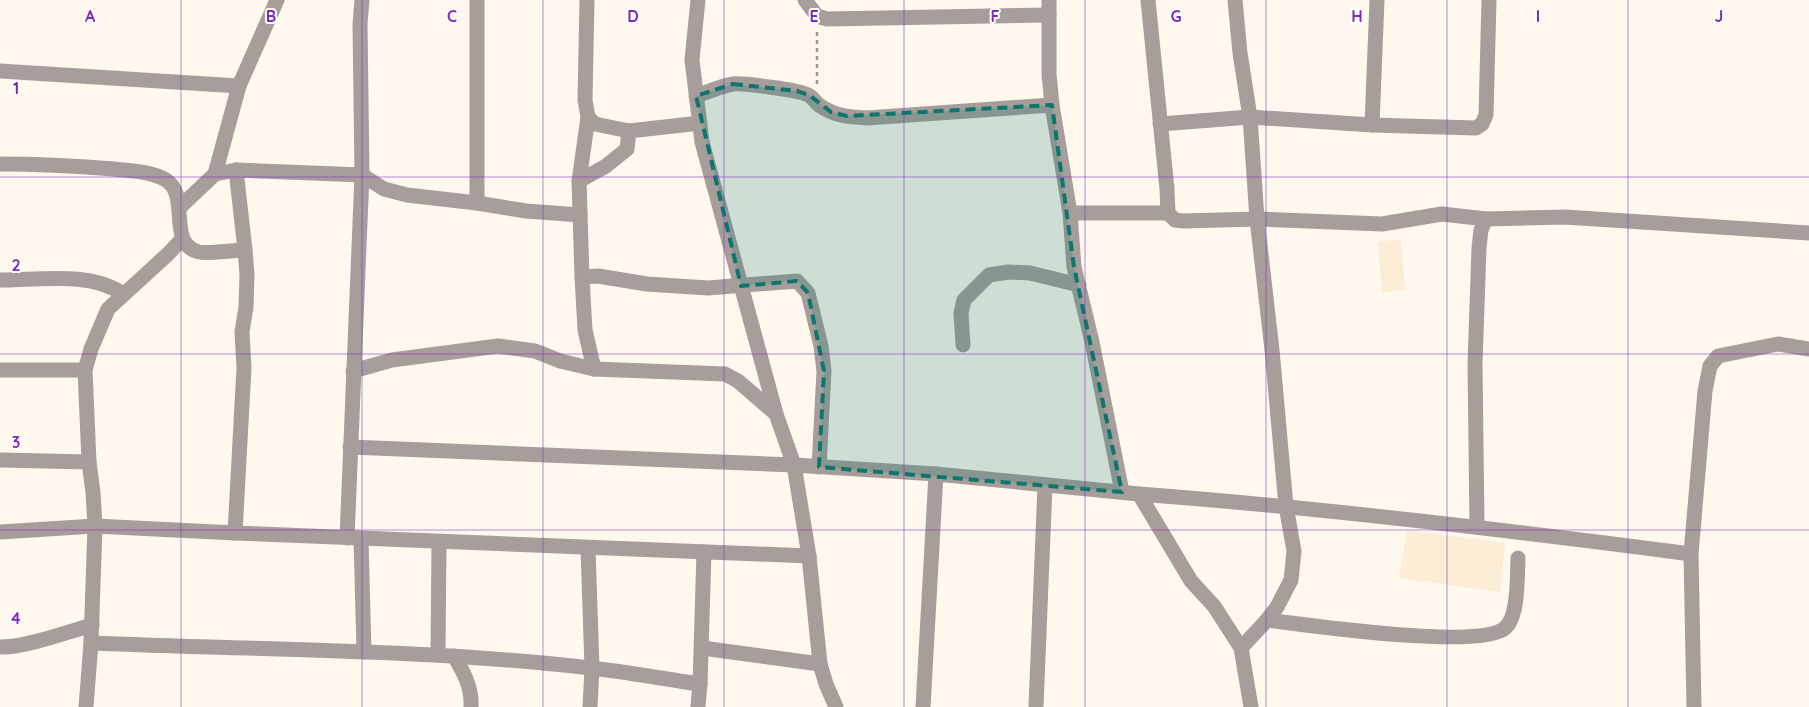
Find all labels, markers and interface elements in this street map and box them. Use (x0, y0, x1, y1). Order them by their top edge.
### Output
text: A (85, 6, 96, 26)
text: B (266, 6, 276, 26)
text: C (447, 6, 457, 26)
text: D (627, 6, 639, 26)
text: E (809, 6, 819, 26)
text: F (991, 6, 1000, 26)
text: G (1170, 6, 1182, 26)
text: H (1351, 6, 1363, 26)
text: I (1536, 6, 1540, 26)
text: J (1715, 6, 1723, 26)
text: 1 (13, 78, 19, 98)
text: 2 (11, 255, 21, 275)
text: 3 (12, 432, 20, 452)
text: 4 (11, 608, 21, 628)

